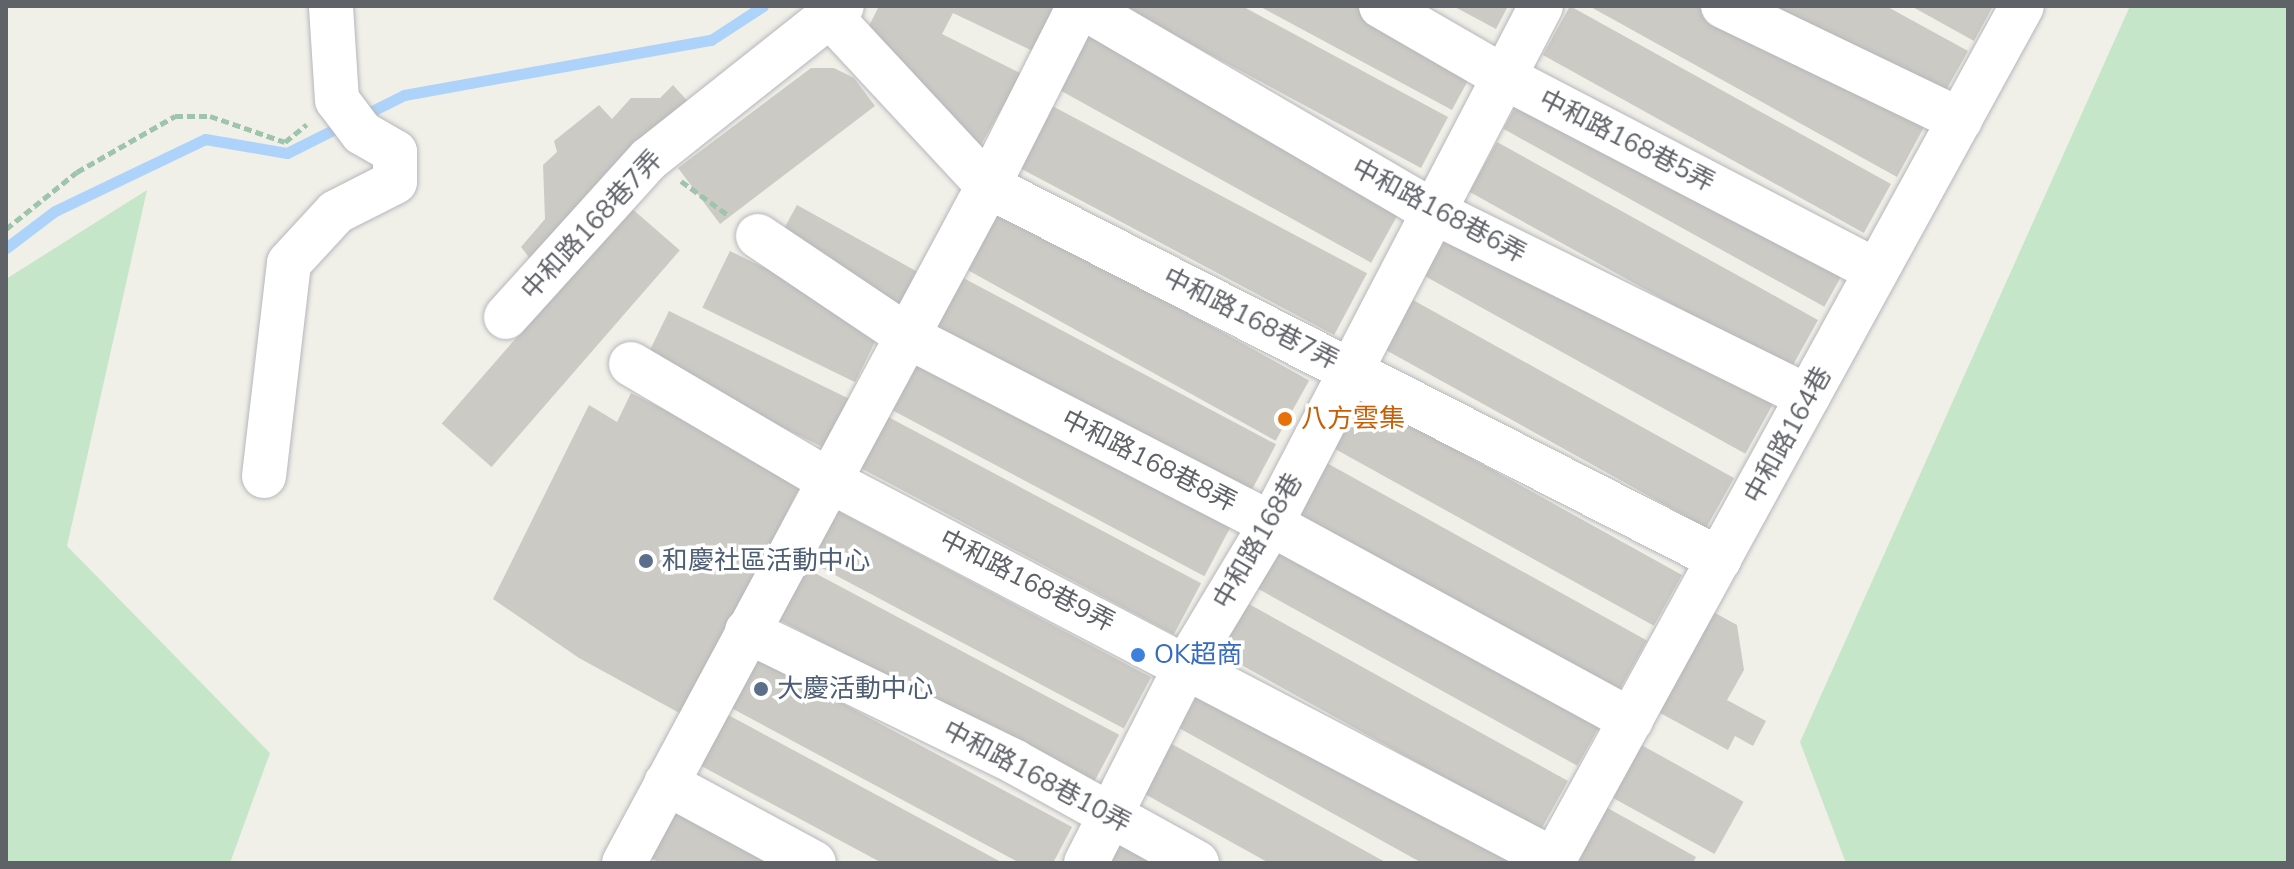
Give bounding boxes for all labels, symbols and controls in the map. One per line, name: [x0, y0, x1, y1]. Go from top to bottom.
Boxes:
street label: 中和路168巷5弄: [1534, 83, 1720, 199]
street label: 中和路168巷7弄: [515, 144, 669, 306]
street label: 中和路168巷6弄: [1347, 152, 1531, 270]
street label: 中和路168巷7弄: [1158, 261, 1344, 377]
street label: 中和路164巷: [1738, 361, 1838, 509]
street label: 中和路168巷8弄: [1056, 403, 1242, 519]
place label: 八方雲集: [1301, 403, 1405, 435]
marker: 八方雲集: [1276, 410, 1294, 428]
street label: 中和路168巷: [1207, 468, 1309, 614]
street label: 中和路168巷9弄: [934, 523, 1120, 639]
place label: 和慶社區活動中心: [662, 545, 870, 577]
marker: 和慶社區活動中心: [637, 552, 655, 570]
place label: OK超商: [1154, 639, 1242, 671]
marker: OK超商: [1129, 646, 1147, 664]
place label: 大慶活動中心: [777, 673, 933, 705]
marker: 大慶活動中心: [752, 680, 770, 698]
street label: 中和路168巷10弄: [938, 714, 1136, 840]

